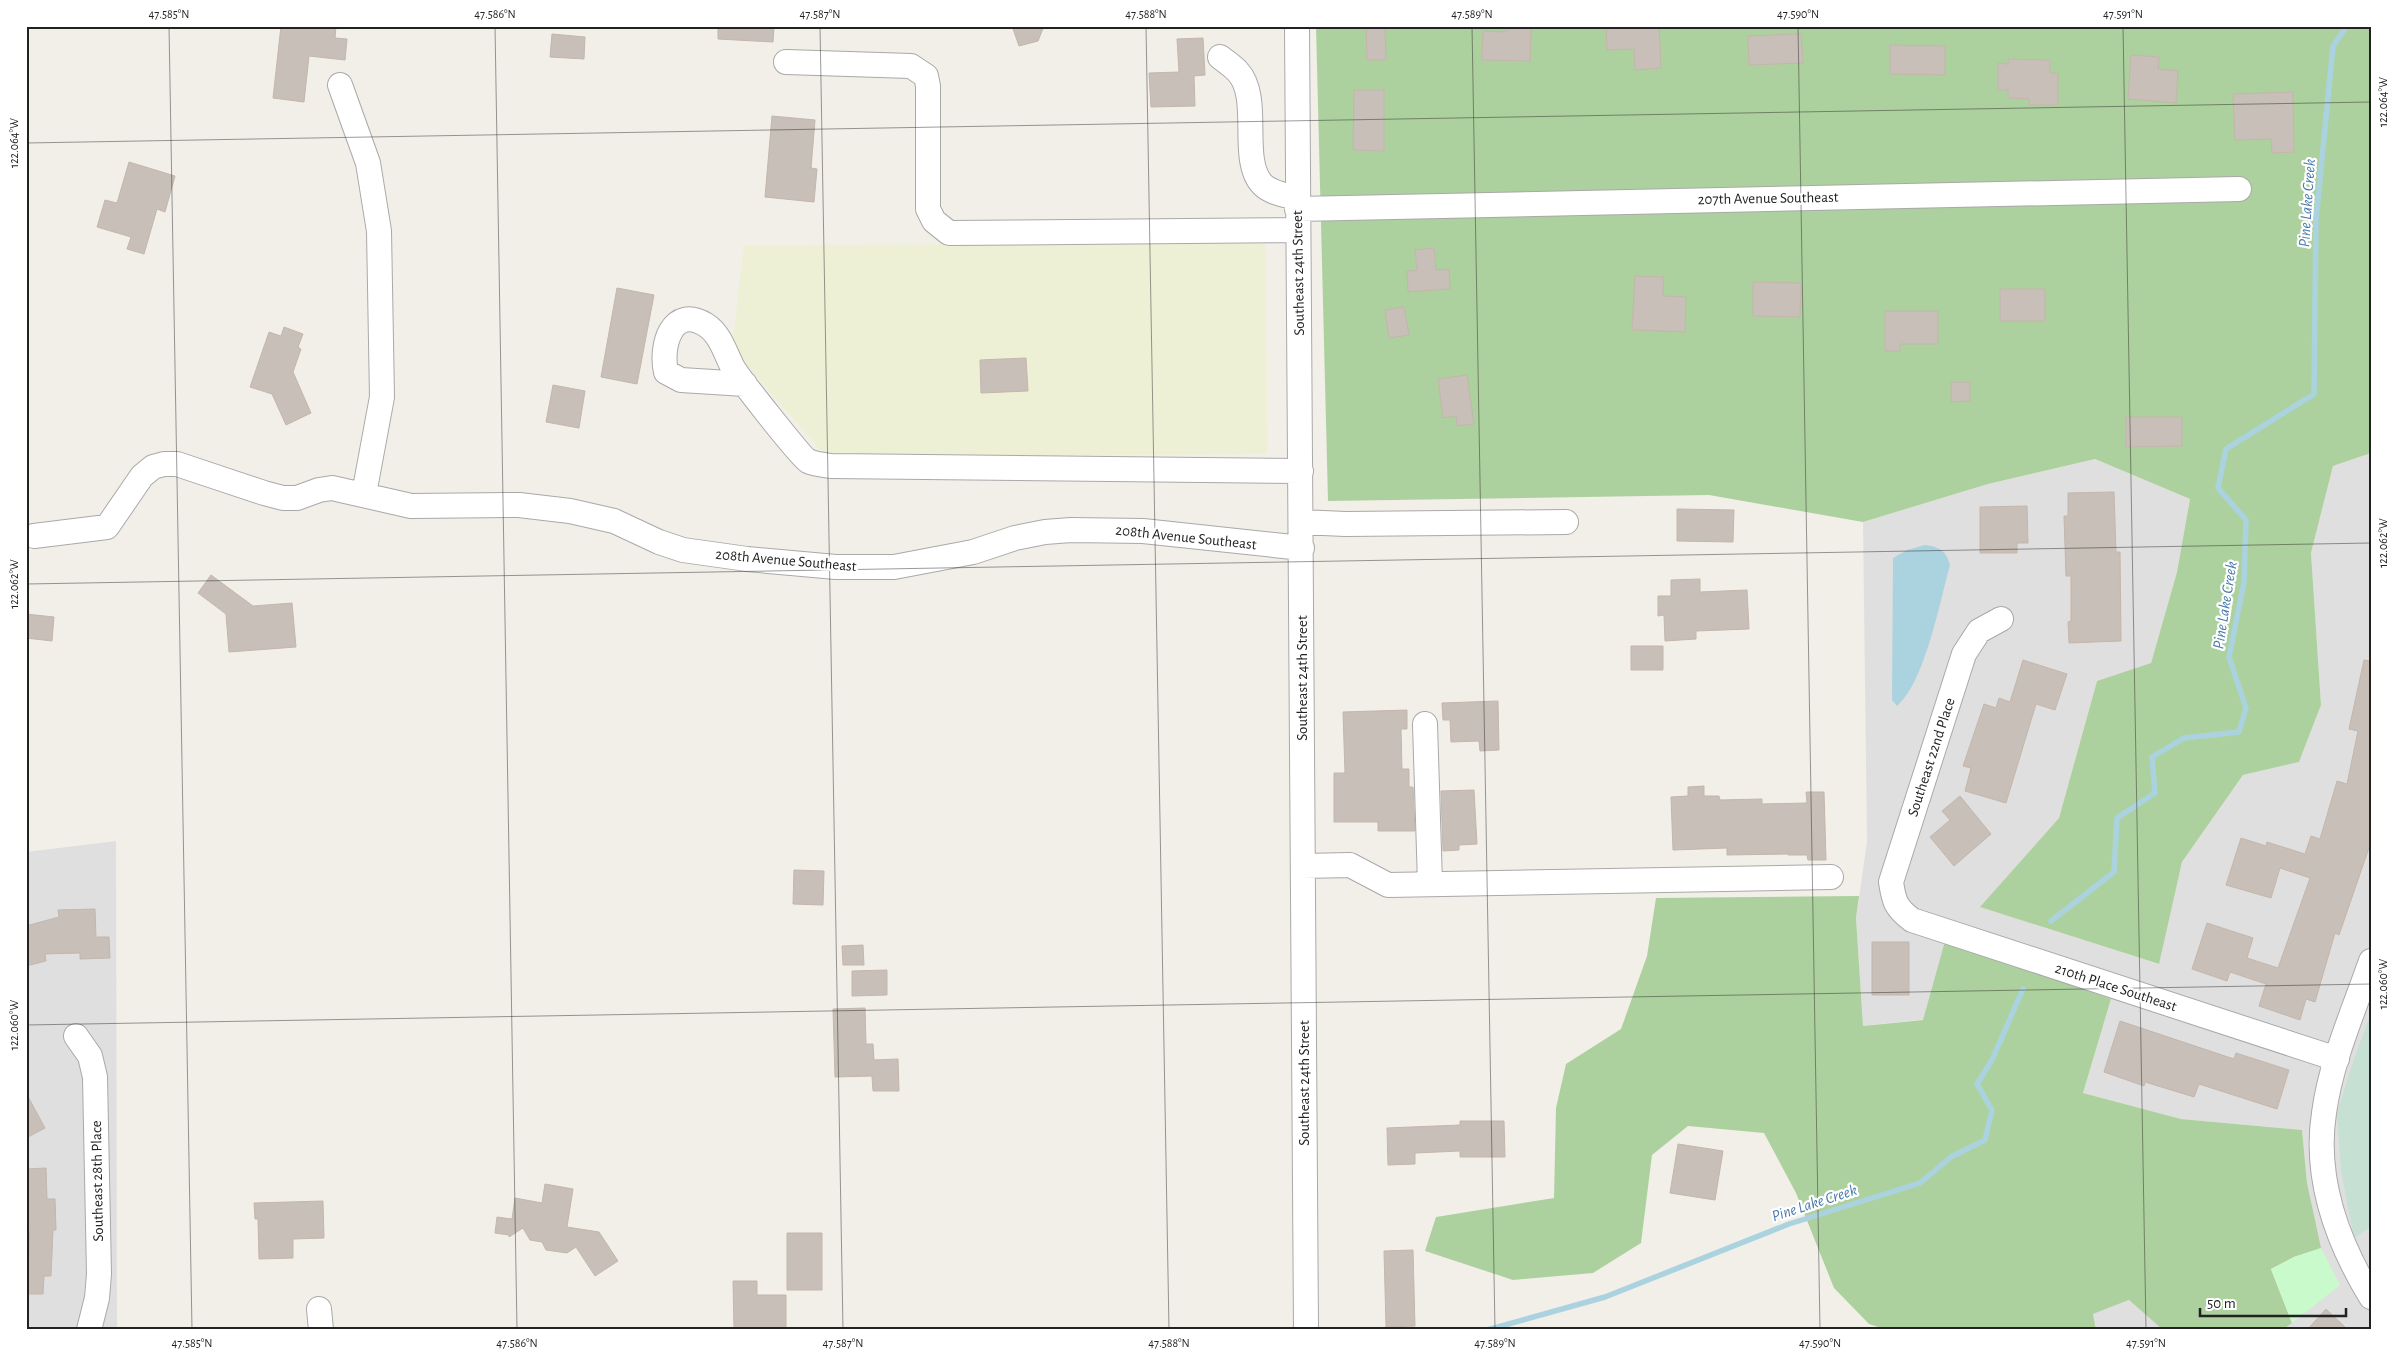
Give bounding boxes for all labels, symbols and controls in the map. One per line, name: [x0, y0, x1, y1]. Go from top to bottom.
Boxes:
text: 47.585°N: [149, 8, 189, 20]
text: 47.586°N: [474, 8, 516, 20]
text: 47.587°N: [800, 8, 840, 20]
text: 47.588°N: [1125, 8, 1167, 20]
text: 47.589°N: [1451, 8, 1493, 20]
text: 47.590°N: [1777, 8, 1819, 20]
text: 47.591°N: [2103, 8, 2143, 20]
text: 122.064°W: [2377, 77, 2389, 127]
text: 122.064°W: [8, 118, 20, 168]
water label: Pine Lake Creek: [2296, 158, 2318, 248]
street label: 207th Avenue Southeast: [1697, 190, 1839, 207]
street label: Southeast 24th Street: [1290, 210, 1307, 336]
text: 122.062°W: [2377, 518, 2389, 568]
street label: 208th Avenue Southeast: [1115, 523, 1257, 552]
street label: 208th Avenue Southeast: [715, 547, 857, 574]
text: 122.062°W: [8, 559, 20, 609]
water label: Pine Lake Creek: [2210, 560, 2240, 650]
street label: Southeast 24th Street: [1295, 615, 1310, 741]
street label: Southeast 22nd Place: [1905, 696, 1958, 818]
text: 122.060°W: [2377, 958, 2389, 1009]
street label: 210th Place Southeast: [2053, 961, 2179, 1014]
text: 122.060°W: [8, 999, 20, 1050]
street label: Southeast 24th Street: [1297, 1020, 1312, 1146]
street label: Southeast 28th Place: [89, 1120, 106, 1242]
water label: Pine Lake Creek: [1770, 1182, 1859, 1224]
scale bar: [2200, 1286, 2346, 1318]
text: 50 m: [2207, 1296, 2236, 1311]
text: 47.585°N: [172, 1337, 212, 1349]
text: 47.586°N: [496, 1337, 538, 1349]
text: 47.587°N: [823, 1337, 863, 1349]
text: 47.588°N: [1148, 1337, 1190, 1349]
text: 47.589°N: [1474, 1337, 1516, 1349]
text: 47.590°N: [1799, 1337, 1841, 1349]
text: 47.591°N: [2126, 1337, 2166, 1349]

